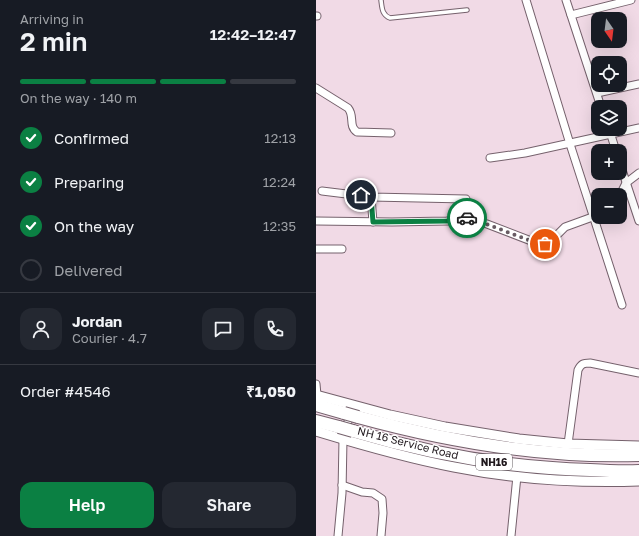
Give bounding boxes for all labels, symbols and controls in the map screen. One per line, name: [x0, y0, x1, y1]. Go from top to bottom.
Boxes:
text: Arriving in: [20, 11, 84, 27]
north arrow: [591, 12, 627, 48]
map controls: [591, 12, 627, 224]
text: 12:42–12:47: [210, 25, 296, 43]
text: 2 min: [20, 26, 88, 57]
button: locate: [591, 56, 627, 92]
text: On the way · 140 m: [20, 90, 137, 106]
button: layers: [591, 100, 627, 136]
icon: check: [20, 127, 42, 149]
text: Confirmed: [54, 129, 129, 147]
text: 12:13: [264, 130, 296, 146]
button: +: [591, 144, 627, 180]
icon: check: [20, 171, 42, 193]
text: Preparing: [54, 173, 124, 191]
text: 12:24: [263, 174, 296, 190]
pin: [344, 178, 378, 212]
icon: home: [350, 184, 372, 206]
button: −: [591, 188, 627, 224]
courier: [447, 198, 487, 238]
icon: car: [456, 207, 478, 229]
icon: check: [20, 215, 42, 237]
text: On the way: [54, 217, 134, 235]
text: 12:35: [263, 218, 296, 234]
pin: [528, 227, 562, 261]
icon: bag: [534, 233, 556, 255]
text: Delivered: [54, 261, 122, 279]
button: person: [20, 308, 62, 350]
button: chat: [202, 308, 244, 350]
button: phone: [254, 308, 296, 350]
text: Jordan: [72, 312, 122, 330]
text: Courier · 4.7: [72, 330, 147, 346]
text: Order #4546: [20, 382, 111, 400]
text: ₹1,050: [246, 382, 296, 400]
street label: NH 16 Service Road: [356, 424, 460, 461]
road number: NH16: [476, 454, 512, 470]
button: Help: [20, 482, 154, 528]
button: Share: [162, 482, 296, 528]

